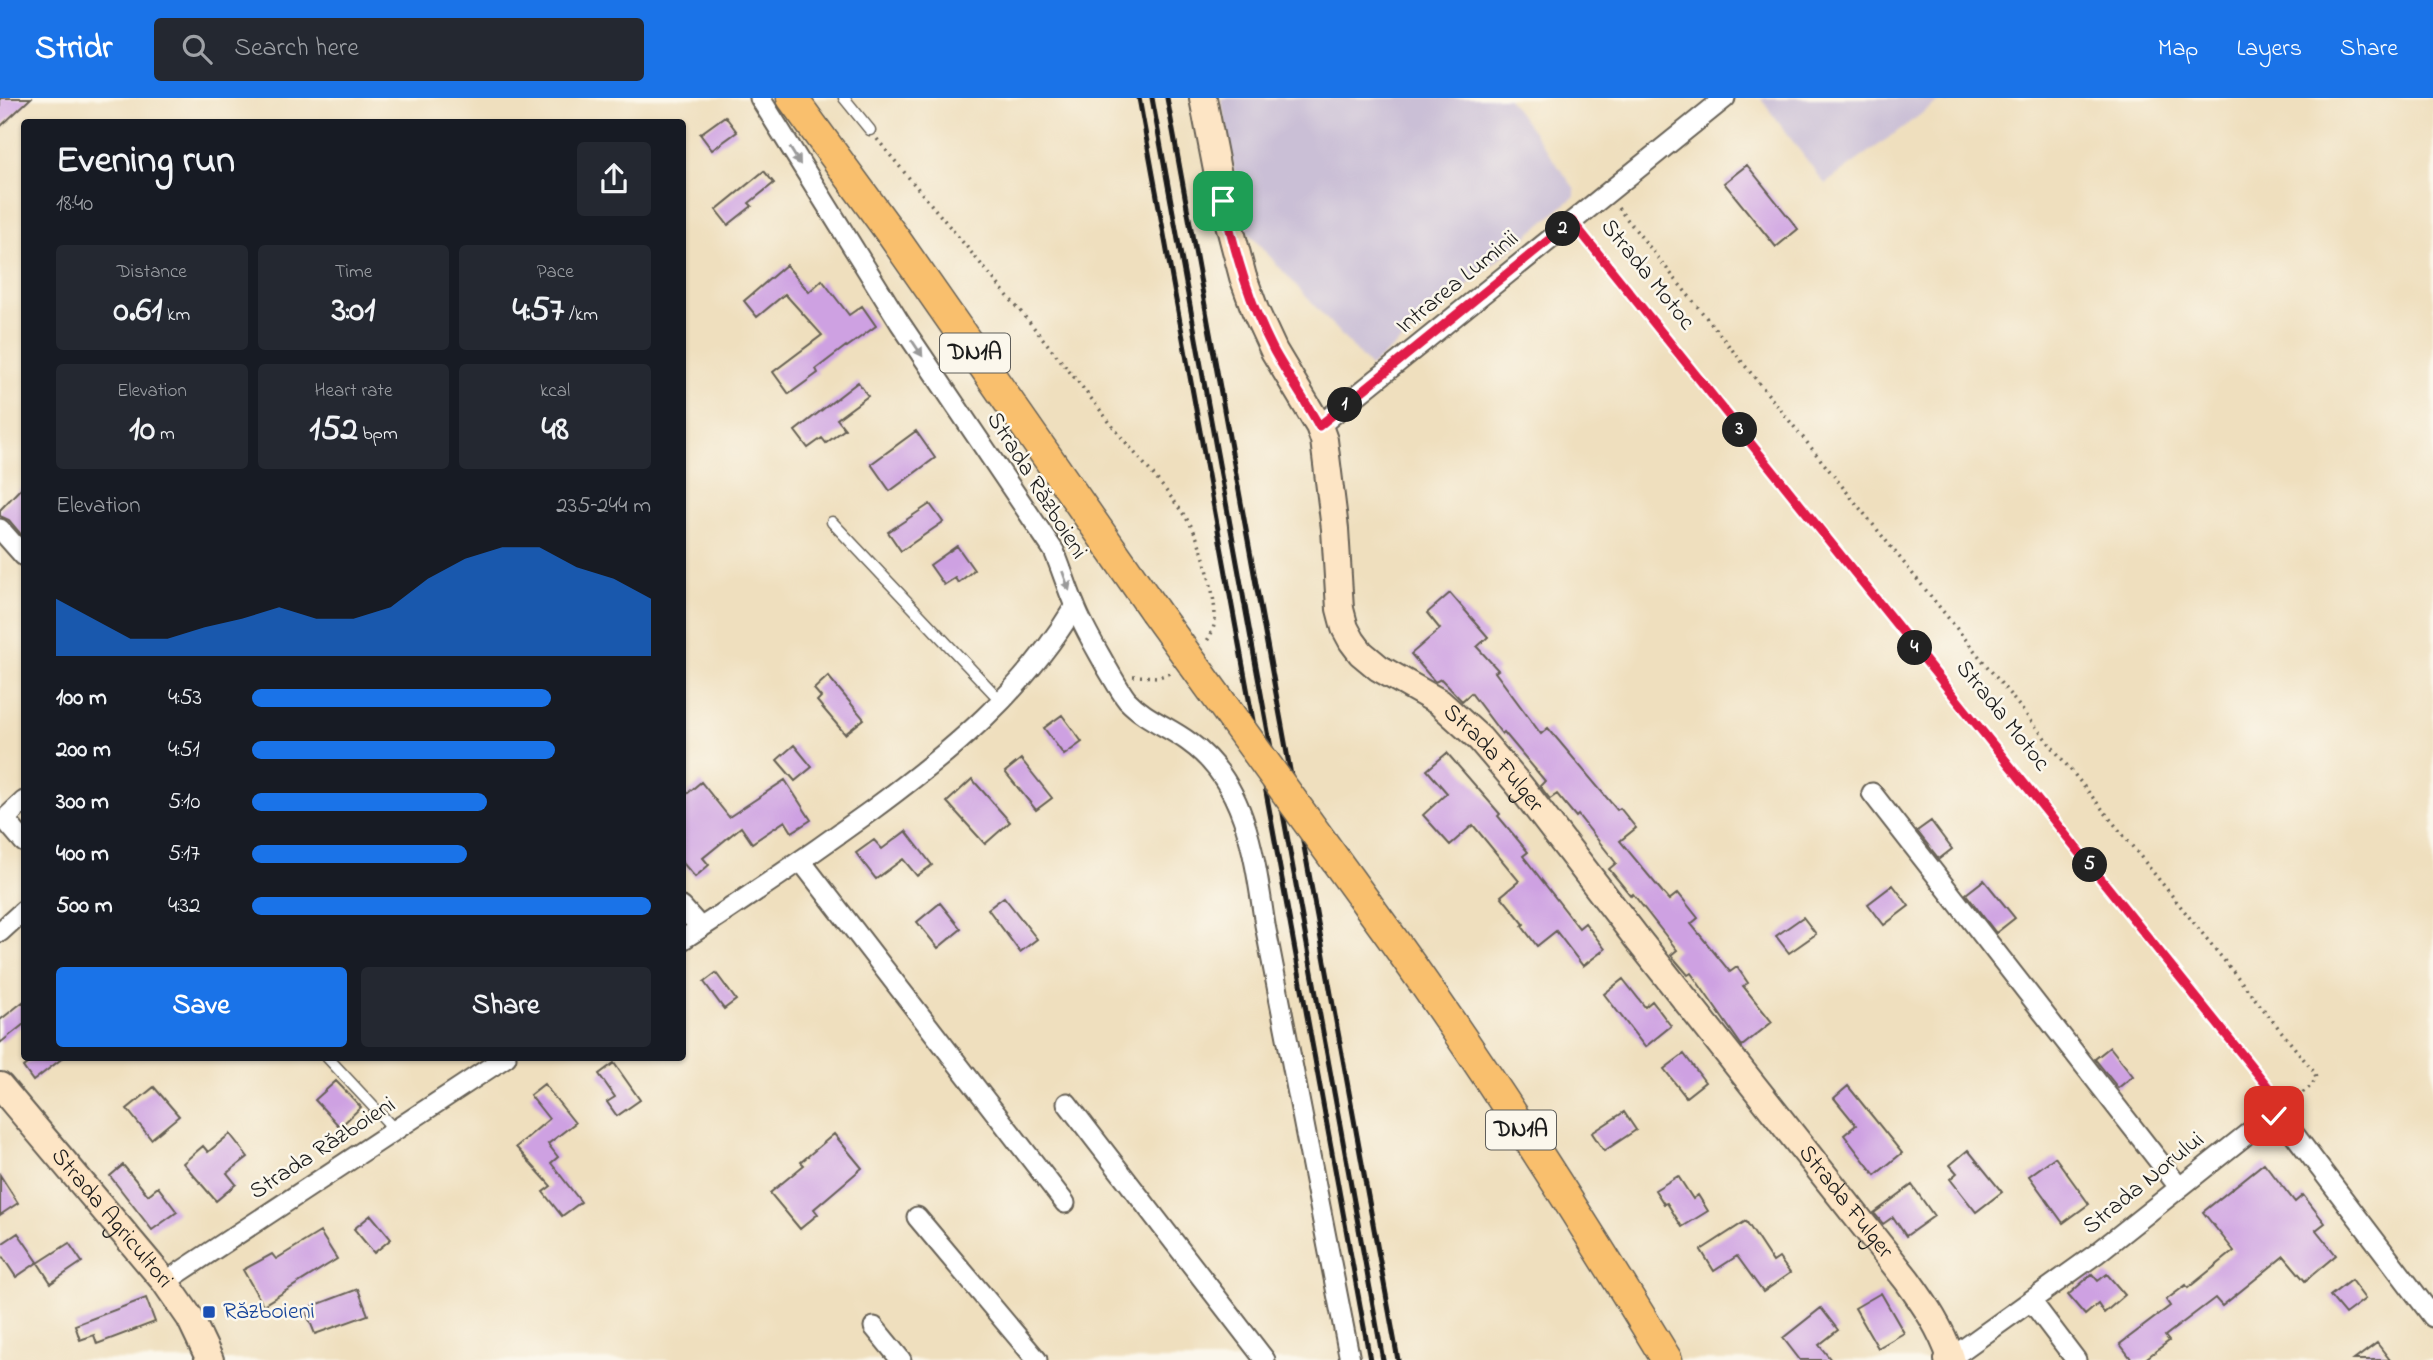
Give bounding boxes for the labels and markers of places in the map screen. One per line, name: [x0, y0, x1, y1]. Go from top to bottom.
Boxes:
pin: [1193, 171, 1253, 231]
pin: 2: [1546, 212, 1580, 246]
pin: 1: [1328, 388, 1362, 422]
pin: 3: [1722, 412, 1758, 448]
pin: 4: [1898, 630, 1932, 666]
pin: 5: [2072, 848, 2108, 882]
pin: [2244, 1086, 2304, 1146]
place label: Războieni: [223, 1295, 315, 1330]
marker: Războieni: [201, 1304, 217, 1320]

